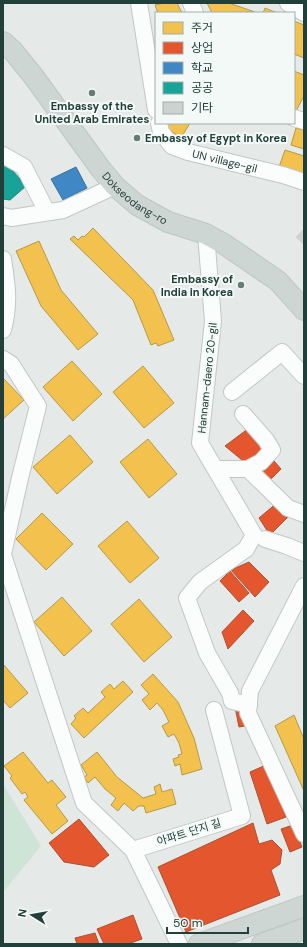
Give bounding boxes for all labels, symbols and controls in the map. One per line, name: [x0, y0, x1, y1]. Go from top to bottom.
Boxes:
legend: [155, 12, 295, 124]
text: 주거: [191, 20, 213, 36]
text: 상업: [191, 40, 213, 56]
text: 학교: [191, 60, 213, 76]
text: 공공: [191, 80, 213, 96]
marker: Embassy of the United Arab Emirates: [87, 88, 97, 98]
place label: Embassy of the United Arab Emirates: [35, 99, 149, 126]
text: 기타: [191, 100, 213, 116]
place label: Embassy of Egypt in Korea: [145, 131, 287, 145]
marker: Embassy of Egypt in Korea: [132, 133, 142, 143]
street label: UN village-gil: [191, 146, 259, 176]
street label: Dokseodang-ro: [99, 169, 170, 227]
place label: Embassy of India in Korea: [161, 272, 233, 299]
marker: Embassy of India in Korea: [236, 280, 246, 290]
street label: Hannam-daero 20-gil: [194, 322, 220, 434]
street label: 아파트 단지 길: [155, 816, 223, 848]
north arrow: [12, 895, 52, 935]
text: N: [15, 908, 30, 918]
scale bar: [167, 909, 248, 935]
text: 50 m: [173, 915, 202, 931]

